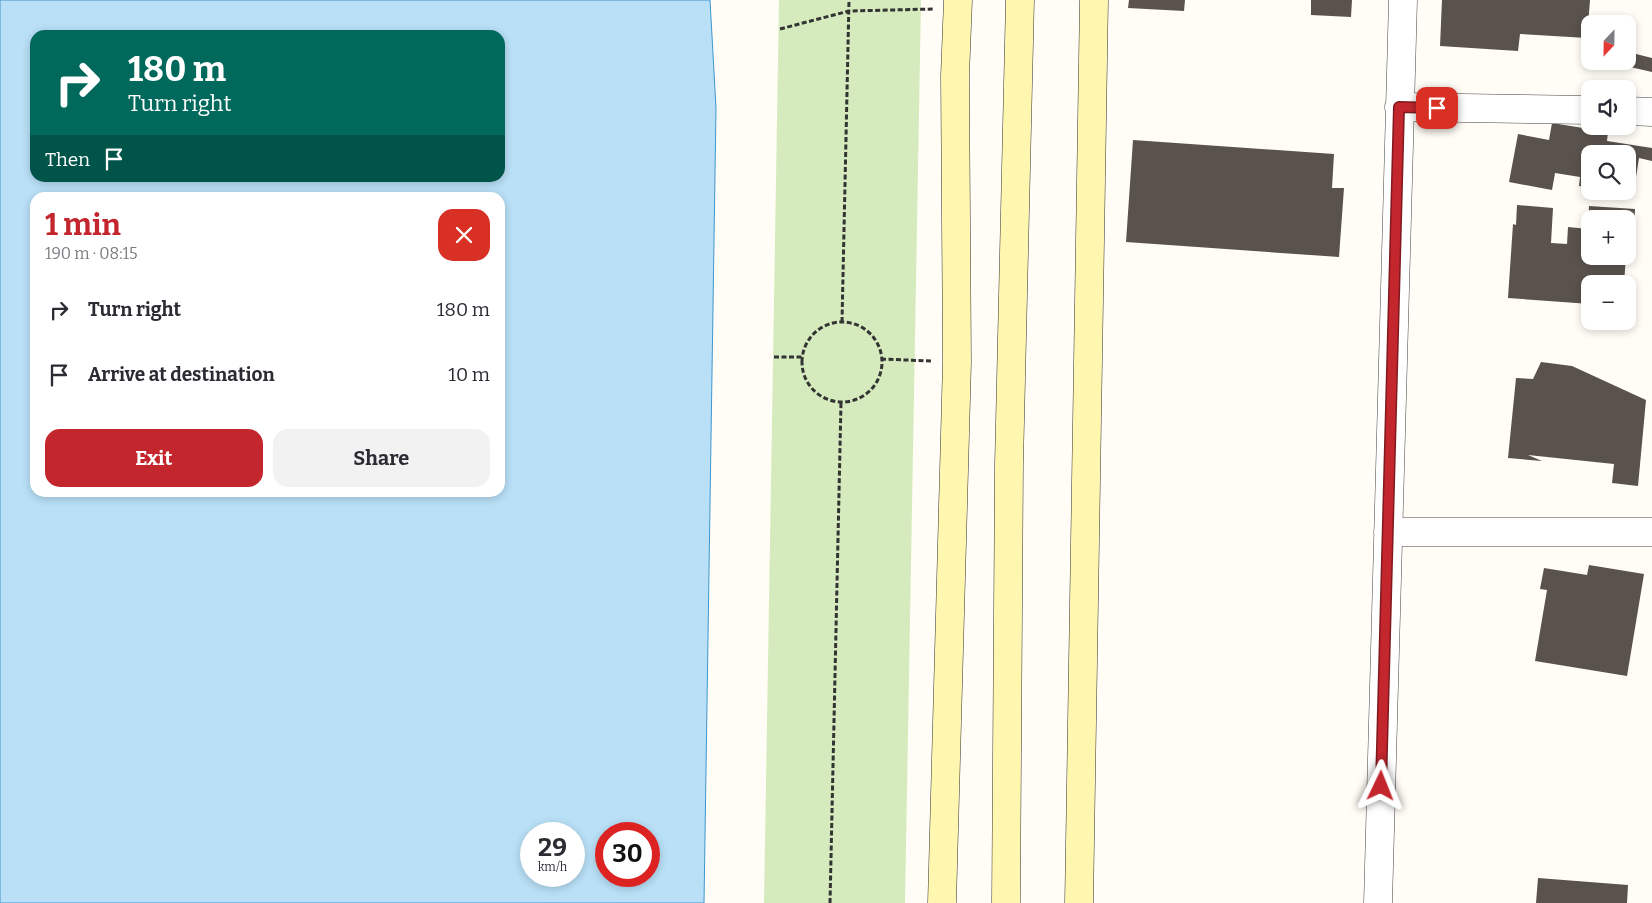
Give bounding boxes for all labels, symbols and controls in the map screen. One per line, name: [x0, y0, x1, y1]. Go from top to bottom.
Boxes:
north arrow: [1581, 15, 1636, 70]
map controls: [1581, 15, 1636, 330]
text: 180 m: [128, 48, 226, 90]
icon: right: [45, 50, 110, 115]
button: sound: [1581, 80, 1636, 135]
pin: [1416, 87, 1458, 129]
text: Turn right: [128, 90, 231, 117]
icon: arrive: [1423, 94, 1451, 122]
icon: arrive: [100, 145, 128, 173]
button: search: [1581, 145, 1636, 200]
text: Then: [45, 148, 90, 171]
text: 1 min: [45, 207, 121, 243]
button: close: [438, 209, 490, 261]
button: +: [1581, 210, 1636, 265]
text: 190 m · 08:15: [45, 244, 138, 263]
button: −: [1581, 275, 1636, 330]
icon: right: [45, 296, 73, 324]
text: Turn right: [88, 298, 181, 321]
text: 180 m: [437, 298, 490, 321]
icon: arrive: [45, 361, 73, 389]
text: Arrive at destination: [88, 363, 275, 386]
text: 10 m: [448, 363, 490, 386]
button: Exit: [45, 429, 263, 487]
button: Share: [273, 429, 490, 487]
position arrow: [1354, 759, 1406, 811]
speed limit sign: 30: [595, 822, 660, 887]
text: 29: [538, 833, 567, 863]
text: km/h: [538, 860, 567, 874]

